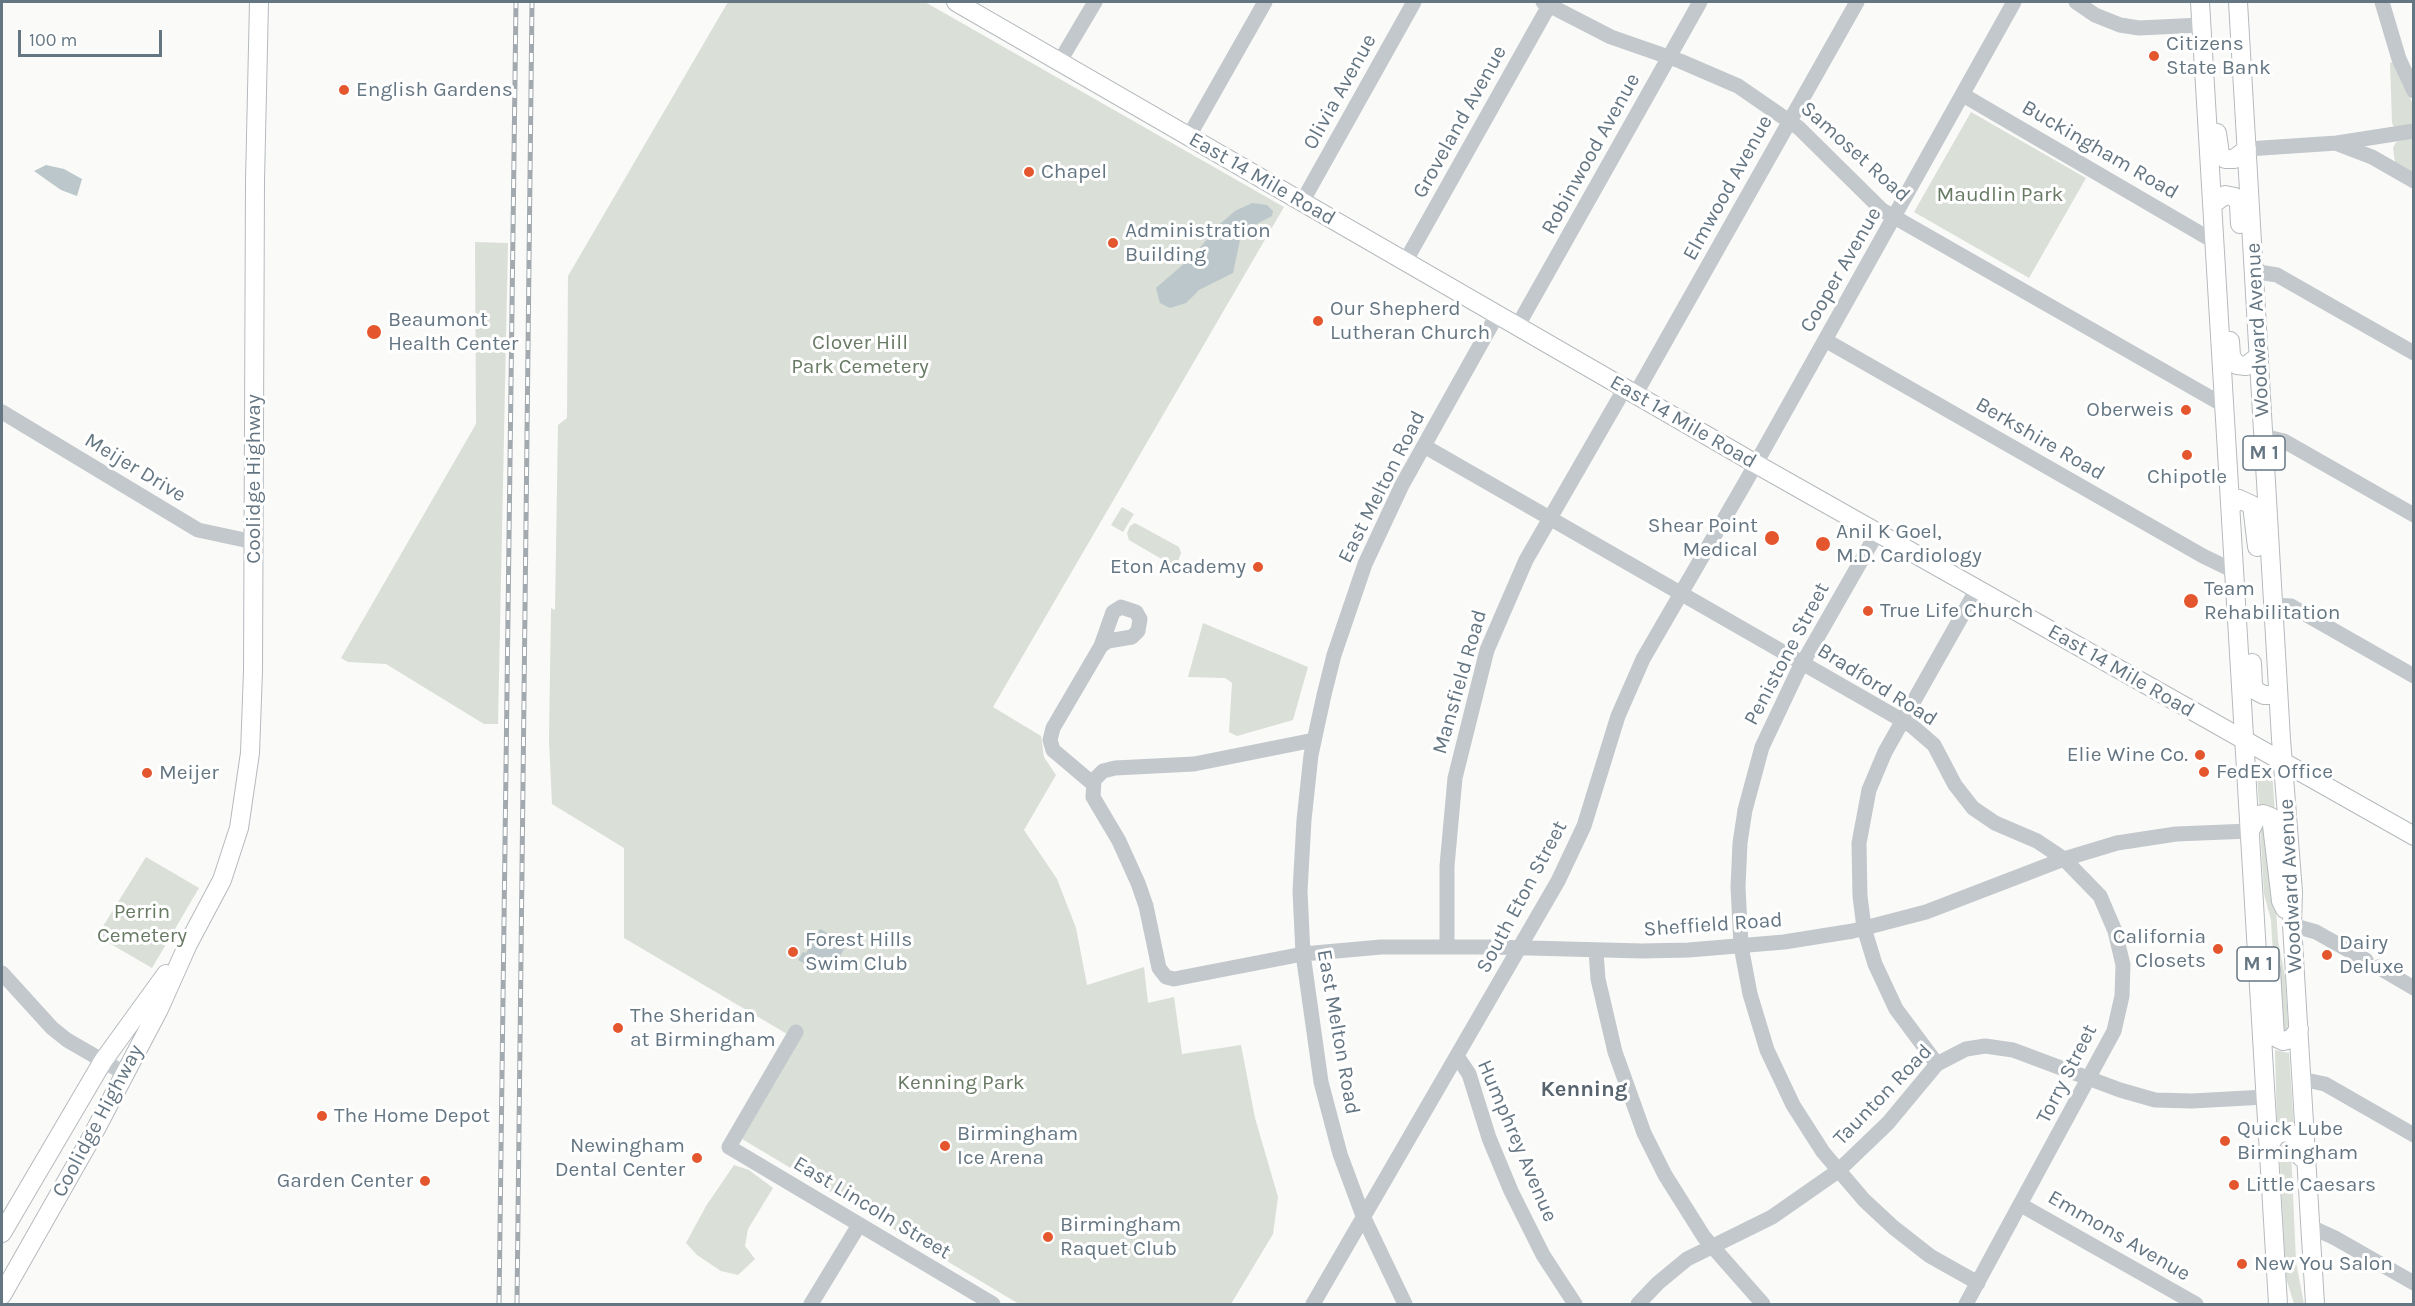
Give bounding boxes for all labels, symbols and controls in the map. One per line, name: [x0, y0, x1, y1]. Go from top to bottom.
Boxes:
scale bar: [21, 18, 165, 56]
text: 100 m: [29, 29, 77, 51]
street label: Olivia Avenue: [1298, 30, 1382, 154]
place label: Citizens State Bank: [2166, 31, 2271, 81]
street label: Groveland Avenue: [1408, 41, 1512, 203]
marker: Citizens State Bank: [2147, 49, 2161, 63]
street label: Robinwood Avenue: [1536, 69, 1646, 239]
place label: English Gardens: [356, 77, 513, 103]
marker: English Gardens: [337, 83, 351, 97]
street label: Buckingham Road: [2017, 95, 2183, 205]
street label: Samoset Road: [1795, 96, 1915, 208]
street label: Elmwood Avenue: [1678, 111, 1778, 265]
street label: East 14 Mile Road: [1184, 127, 1340, 231]
place label: Chapel: [1041, 159, 1107, 185]
marker: Chapel: [1022, 165, 1036, 179]
park label: Maudlin Park: [1937, 182, 2063, 208]
street label: Cooper Avenue: [1795, 203, 1887, 337]
place label: Administration Building: [1125, 218, 1271, 268]
marker: Administration Building: [1106, 236, 1120, 250]
street label: Woodward Avenue: [2241, 242, 2275, 418]
place label: Our Shepherd Lutheran Church: [1330, 296, 1490, 346]
place label: Beaumont Health Center: [388, 307, 518, 357]
marker: Our Shepherd Lutheran Church: [1311, 314, 1325, 328]
marker: Beaumont Health Center: [365, 323, 383, 341]
park label: Clover Hill Park Cemetery: [791, 330, 929, 380]
street label: East 14 Mile Road: [1605, 370, 1761, 474]
street label: Berkshire Road: [1971, 392, 2109, 486]
street label: Coolidge Highway: [241, 394, 267, 564]
place label: Oberweis: [2086, 397, 2174, 423]
marker: Oberweis: [2179, 403, 2193, 417]
street label: East Melton Road: [1333, 407, 1431, 567]
street label: Meijer Drive: [80, 428, 190, 508]
road number: M 1: [2243, 436, 2285, 470]
marker: Chipotle: [2180, 448, 2194, 462]
place label: Chipotle: [2147, 464, 2227, 490]
place label: Shear Point Medical: [1648, 513, 1758, 563]
place label: Anil K Goel, M.D. Cardiology: [1836, 519, 1982, 569]
marker: Shear Point Medical: [1763, 529, 1781, 547]
marker: Anil K Goel, M.D. Cardiology: [1814, 535, 1832, 553]
place label: Eton Academy: [1110, 554, 1246, 580]
marker: Eton Academy: [1251, 560, 1265, 574]
place label: Team Rehabilitation: [2204, 576, 2340, 626]
street label: Penistone Street: [1739, 578, 1835, 730]
marker: Team Rehabilitation: [2182, 592, 2200, 610]
place label: True Life Church: [1880, 598, 2033, 624]
marker: True Life Church: [1861, 604, 1875, 618]
street label: Mansfield Road: [1427, 607, 1493, 757]
street label: East 14 Mile Road: [2043, 619, 2199, 723]
street label: Bradford Road: [1812, 638, 1942, 732]
place label: Elie Wine Co.: [2067, 742, 2188, 768]
marker: Elie Wine Co.: [2193, 748, 2207, 762]
place label: FedEx Office: [2216, 759, 2333, 785]
place label: Meijer: [159, 760, 219, 786]
marker: FedEx Office: [2197, 765, 2211, 779]
marker: Meijer: [140, 766, 154, 780]
street label: Woodward Avenue: [2274, 798, 2308, 974]
street label: South Eton Street: [1471, 817, 1573, 977]
park label: Perrin Cemetery: [97, 899, 187, 949]
street label: Sheffield Road: [1643, 908, 1783, 942]
place label: California Closets: [2113, 924, 2206, 974]
place label: Forest Hills Swim Club: [805, 927, 912, 977]
place label: Dairy Deluxe: [2339, 930, 2404, 980]
marker: California Closets: [2211, 942, 2225, 956]
marker: Forest Hills Swim Club: [786, 945, 800, 959]
road number: M 1: [2237, 947, 2279, 981]
street label: East Melton Road: [1311, 948, 1365, 1116]
marker: Dairy Deluxe: [2320, 948, 2334, 962]
place label: The Sheridan at Birmingham: [630, 1003, 776, 1053]
street label: Torry Street: [2031, 1020, 2103, 1128]
marker: The Sheridan at Birmingham: [611, 1021, 625, 1035]
street label: Taunton Road: [1828, 1039, 1938, 1151]
street label: Coolidge Highway: [47, 1040, 149, 1202]
street label: Humphrey Avenue: [1471, 1056, 1563, 1226]
park label: Kenning Park: [897, 1070, 1025, 1096]
district label: Kenning: [1540, 1077, 1628, 1103]
place label: The Home Depot: [334, 1103, 490, 1129]
marker: The Home Depot: [315, 1109, 329, 1123]
place label: Quick Lube Birmingham: [2237, 1116, 2358, 1166]
place label: Birmingham Ice Arena: [957, 1121, 1078, 1171]
place label: Newingham Dental Center: [555, 1133, 685, 1183]
marker: Quick Lube Birmingham: [2218, 1134, 2232, 1148]
marker: Birmingham Ice Arena: [938, 1139, 952, 1153]
marker: Newingham Dental Center: [690, 1151, 704, 1165]
street label: East Lincoln Street: [789, 1151, 955, 1265]
place label: Garden Center: [277, 1168, 413, 1194]
place label: Little Caesars: [2246, 1172, 2376, 1198]
marker: Garden Center: [418, 1174, 432, 1188]
marker: Little Caesars: [2227, 1178, 2241, 1192]
street label: Emmons Avenue: [2043, 1185, 2195, 1287]
place label: Birmingham Raquet Club: [1060, 1212, 1181, 1262]
marker: Birmingham Raquet Club: [1041, 1230, 1055, 1244]
place label: New You Salon: [2254, 1251, 2393, 1277]
marker: New You Salon: [2235, 1257, 2249, 1271]

